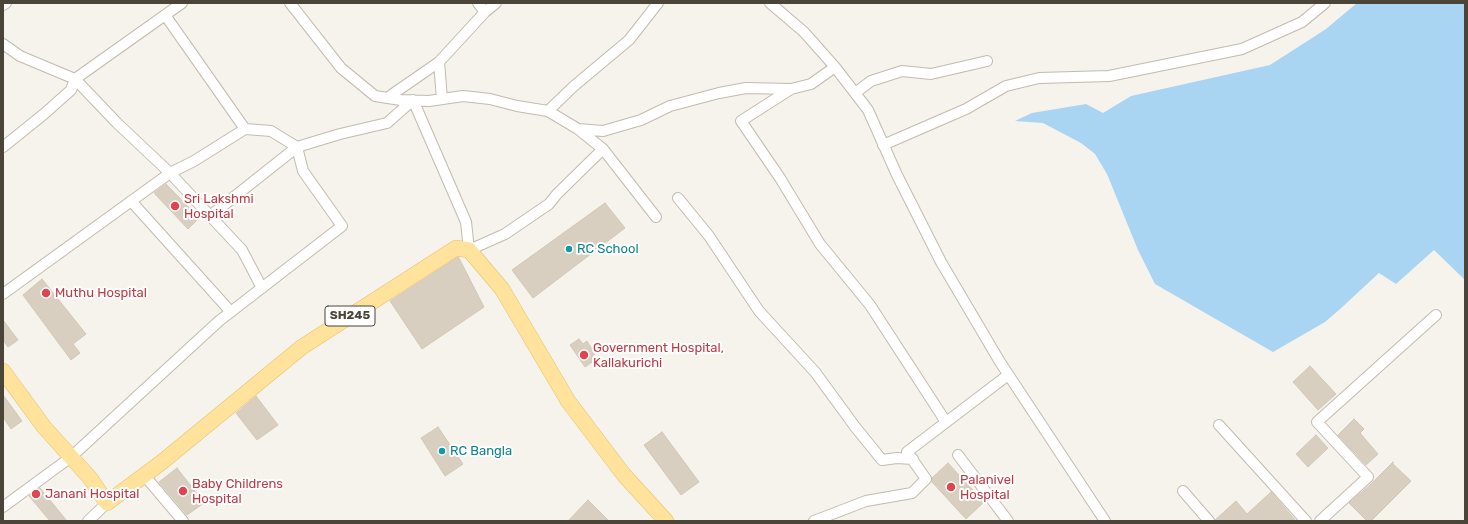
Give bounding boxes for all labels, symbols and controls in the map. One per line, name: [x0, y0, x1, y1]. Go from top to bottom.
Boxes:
place label: Sri Lakshmi Hospital: [184, 191, 254, 222]
marker: Sri Lakshmi Hospital: [169, 200, 181, 212]
place label: RC School: [577, 241, 639, 257]
marker: RC School: [564, 244, 574, 254]
place label: Muthu Hospital: [55, 285, 147, 301]
marker: Muthu Hospital: [40, 287, 52, 299]
road number: SH245: [325, 306, 375, 326]
place label: Government Hospital, Kallakurichi: [593, 340, 724, 371]
marker: Government Hospital, Kallakurichi: [578, 349, 590, 361]
place label: RC Bangla: [450, 443, 512, 459]
marker: RC Bangla: [437, 446, 447, 456]
place label: Palanivel Hospital: [960, 472, 1014, 503]
place label: Baby Childrens Hospital: [192, 476, 283, 507]
marker: Palanivel Hospital: [945, 481, 957, 493]
marker: Baby Childrens Hospital: [177, 485, 189, 497]
place label: Janani Hospital: [45, 486, 139, 502]
marker: Janani Hospital: [30, 488, 42, 500]

